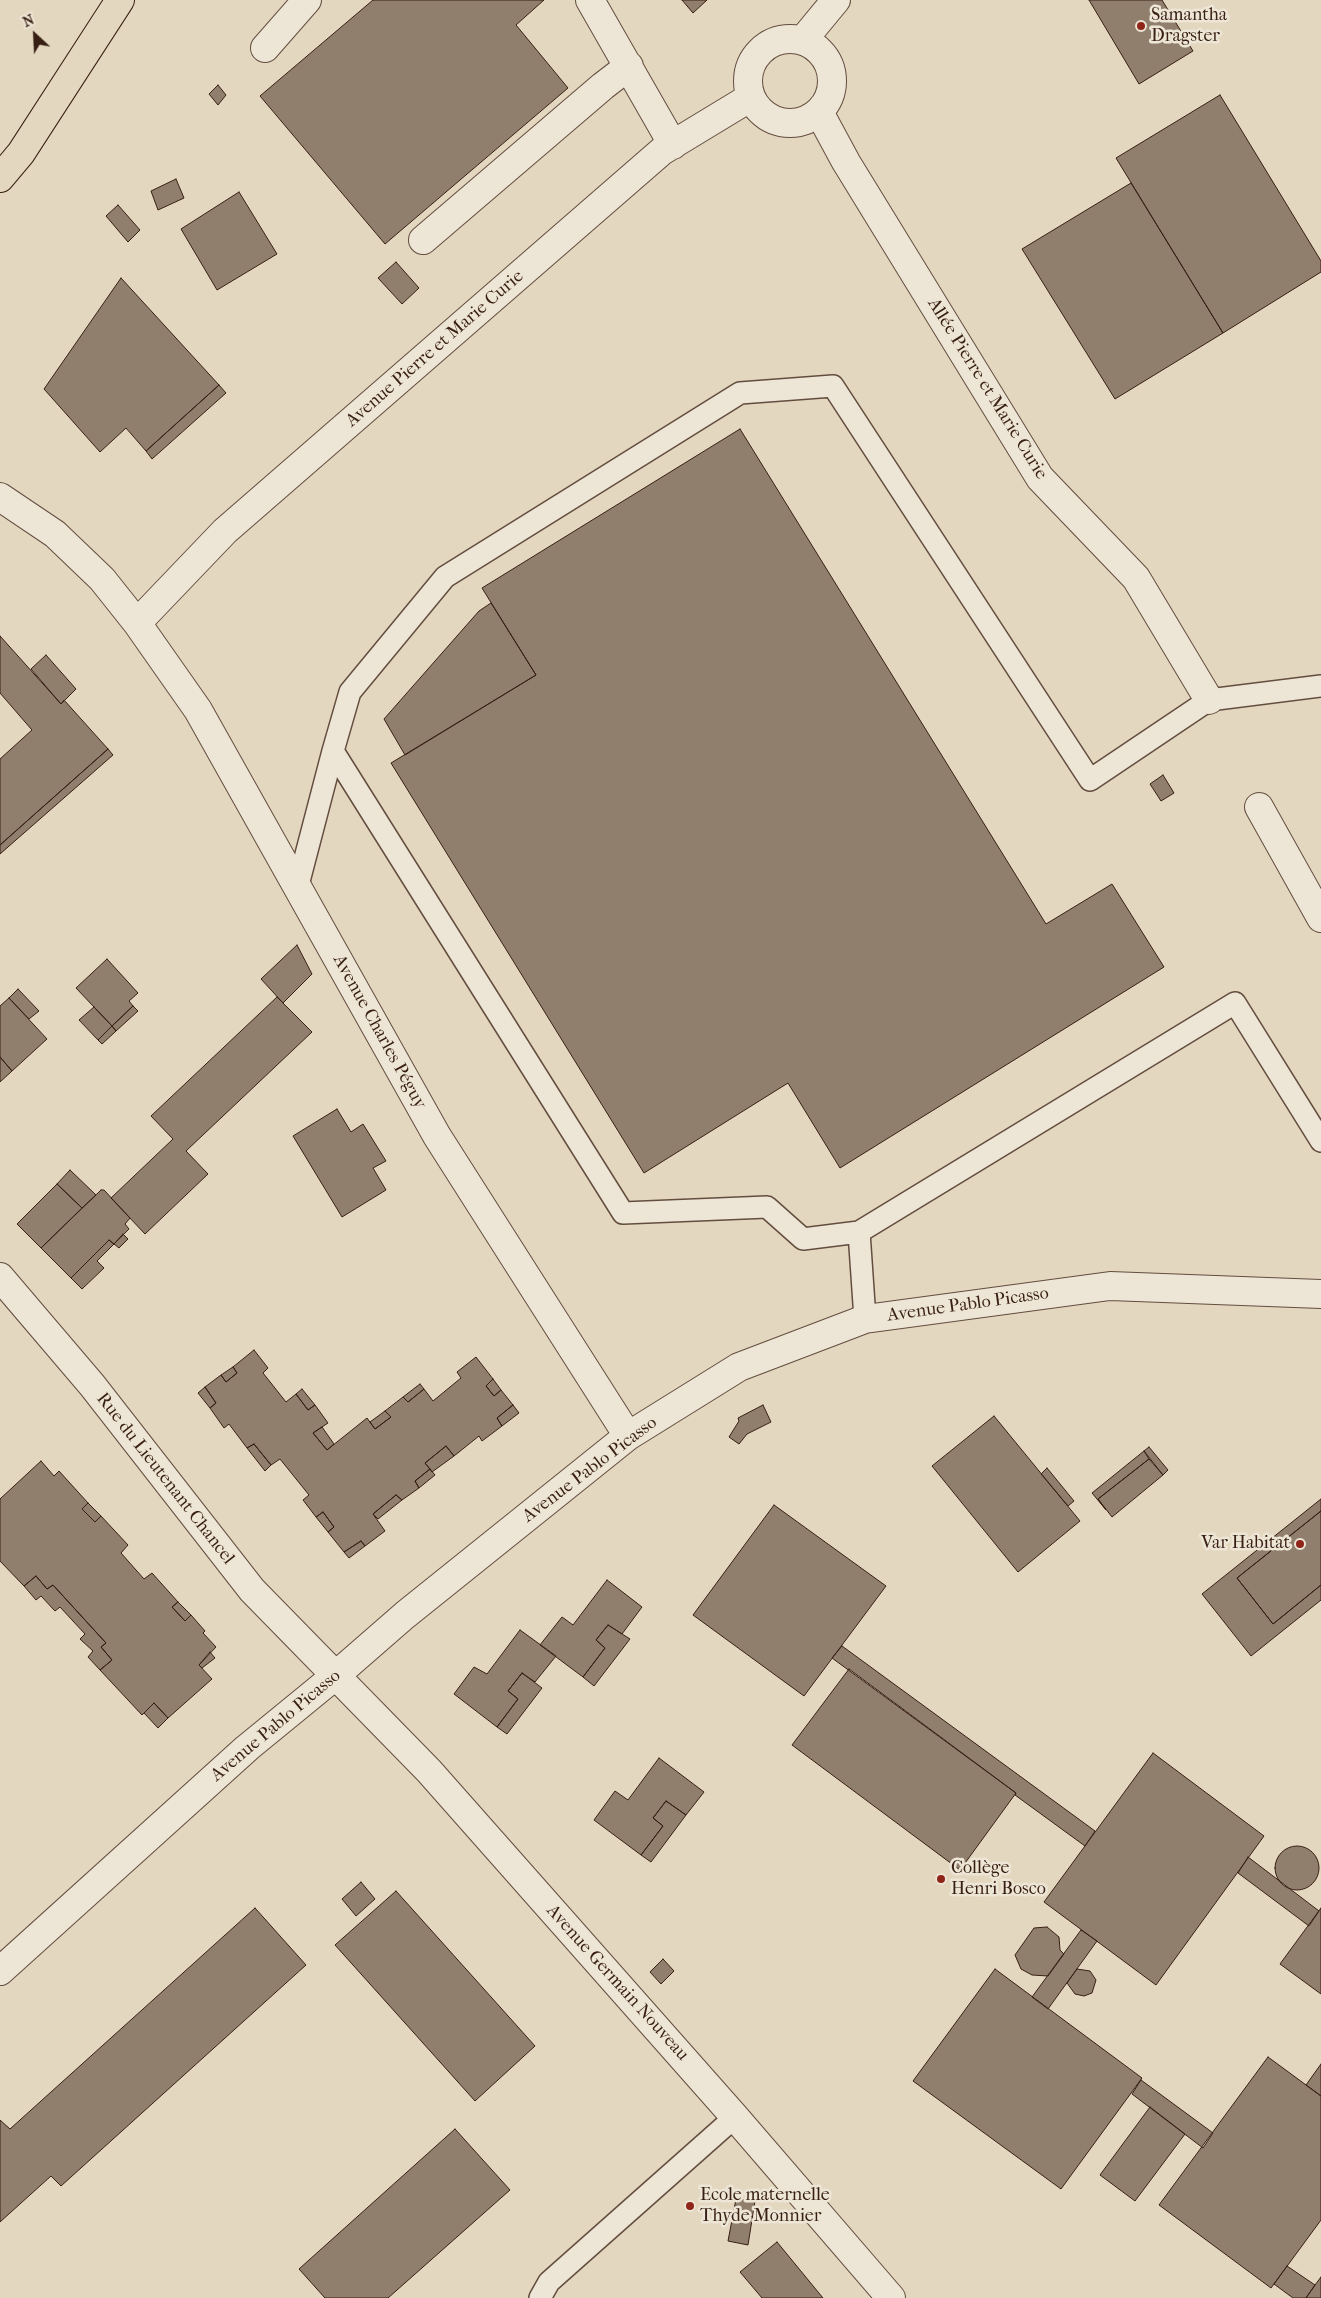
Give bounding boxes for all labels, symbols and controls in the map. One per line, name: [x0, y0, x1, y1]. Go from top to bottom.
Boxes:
place label: Samantha Dragster: [1151, 5, 1227, 48]
north arrow: [10, 10, 60, 60]
text: N: [20, 11, 37, 31]
marker: Samantha Dragster: [1135, 20, 1147, 32]
street label: Avenue Pierre et Marie Curie: [342, 266, 528, 432]
street label: Allée Pierre et Marie Curie: [922, 294, 1052, 484]
street label: Avenue Charles Péguy: [328, 951, 430, 1113]
street label: Avenue Pablo Picasso: [886, 1283, 1050, 1327]
street label: Rue du Lieutenant Chancel: [91, 1389, 239, 1569]
street label: Avenue Pablo Picasso: [518, 1412, 662, 1528]
place label: Var Habitat: [1201, 1533, 1290, 1555]
marker: Var Habitat: [1294, 1538, 1306, 1550]
street label: Avenue Pablo Picasso: [207, 1665, 345, 1787]
place label: Collège Henri Bosco: [951, 1858, 1046, 1900]
marker: Collège Henri Bosco: [935, 1873, 947, 1885]
street label: Avenue Germain Nouveau: [541, 1901, 693, 2065]
place label: Ecole maternelle Thyde Monnier: [700, 2185, 830, 2228]
marker: Ecole maternelle Thyde Monnier: [684, 2200, 696, 2212]

